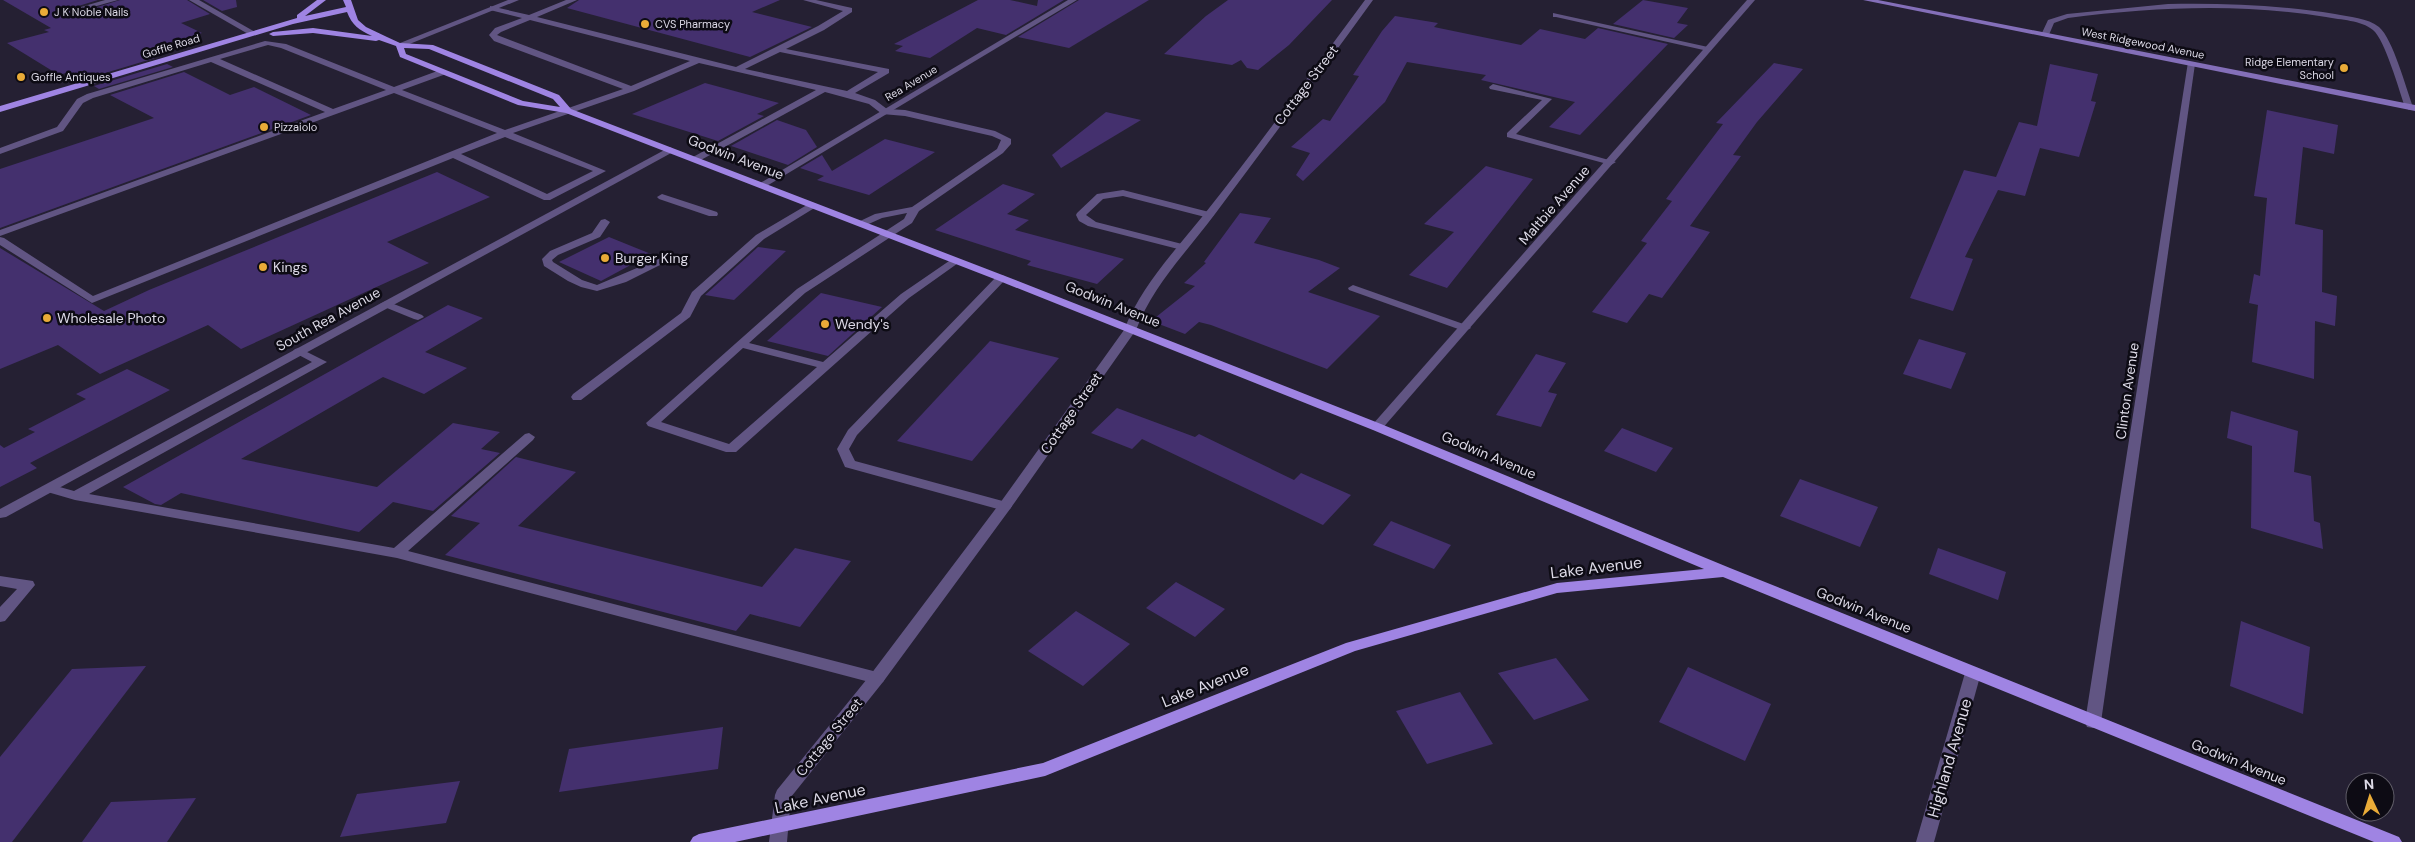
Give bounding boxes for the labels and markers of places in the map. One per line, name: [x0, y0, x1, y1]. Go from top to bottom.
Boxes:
place label: J K Noble Nails: [54, 5, 129, 19]
marker: J K Noble Nails: [38, 6, 50, 18]
place label: CVS Pharmacy: [655, 17, 730, 31]
marker: CVS Pharmacy: [639, 18, 651, 30]
place label: Ridge Elementary School: [2245, 55, 2334, 82]
marker: Ridge Elementary School: [2338, 62, 2350, 74]
place label: Goffle Antiques: [31, 70, 111, 84]
marker: Goffle Antiques: [15, 71, 27, 83]
place label: Pizzaiolo: [274, 120, 317, 134]
marker: Pizzaiolo: [258, 121, 270, 133]
place label: Burger King: [615, 249, 688, 267]
marker: Burger King: [599, 252, 611, 264]
place label: Kings: [273, 258, 307, 276]
marker: Kings: [257, 261, 269, 273]
place label: Wholesale Photo: [57, 309, 165, 327]
marker: Wholesale Photo: [41, 312, 53, 324]
place label: Wendy's: [835, 315, 890, 333]
marker: Wendy's: [819, 318, 831, 330]

